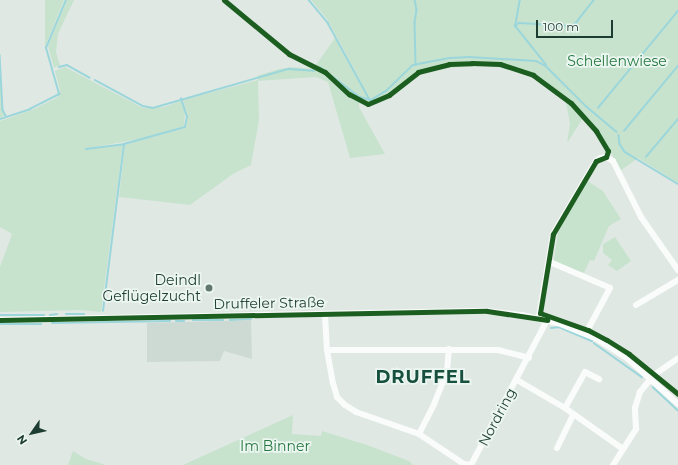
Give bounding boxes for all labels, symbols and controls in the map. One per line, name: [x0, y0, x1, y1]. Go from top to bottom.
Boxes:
scale bar: [538, 12, 615, 38]
text: 100 m: [543, 19, 579, 34]
park label: Schellenwiese: [567, 53, 667, 69]
place label: Deindl Geflügelzucht: [102, 272, 201, 304]
marker: Deindl Geflügelzucht: [204, 283, 214, 293]
street label: Druffeler Straße: [213, 294, 325, 312]
district label: DRUFFEL: [375, 366, 471, 388]
street label: Nordring: [475, 385, 519, 449]
north arrow: [12, 413, 52, 453]
text: N: [14, 432, 30, 447]
park label: Im Binner: [240, 438, 310, 454]

